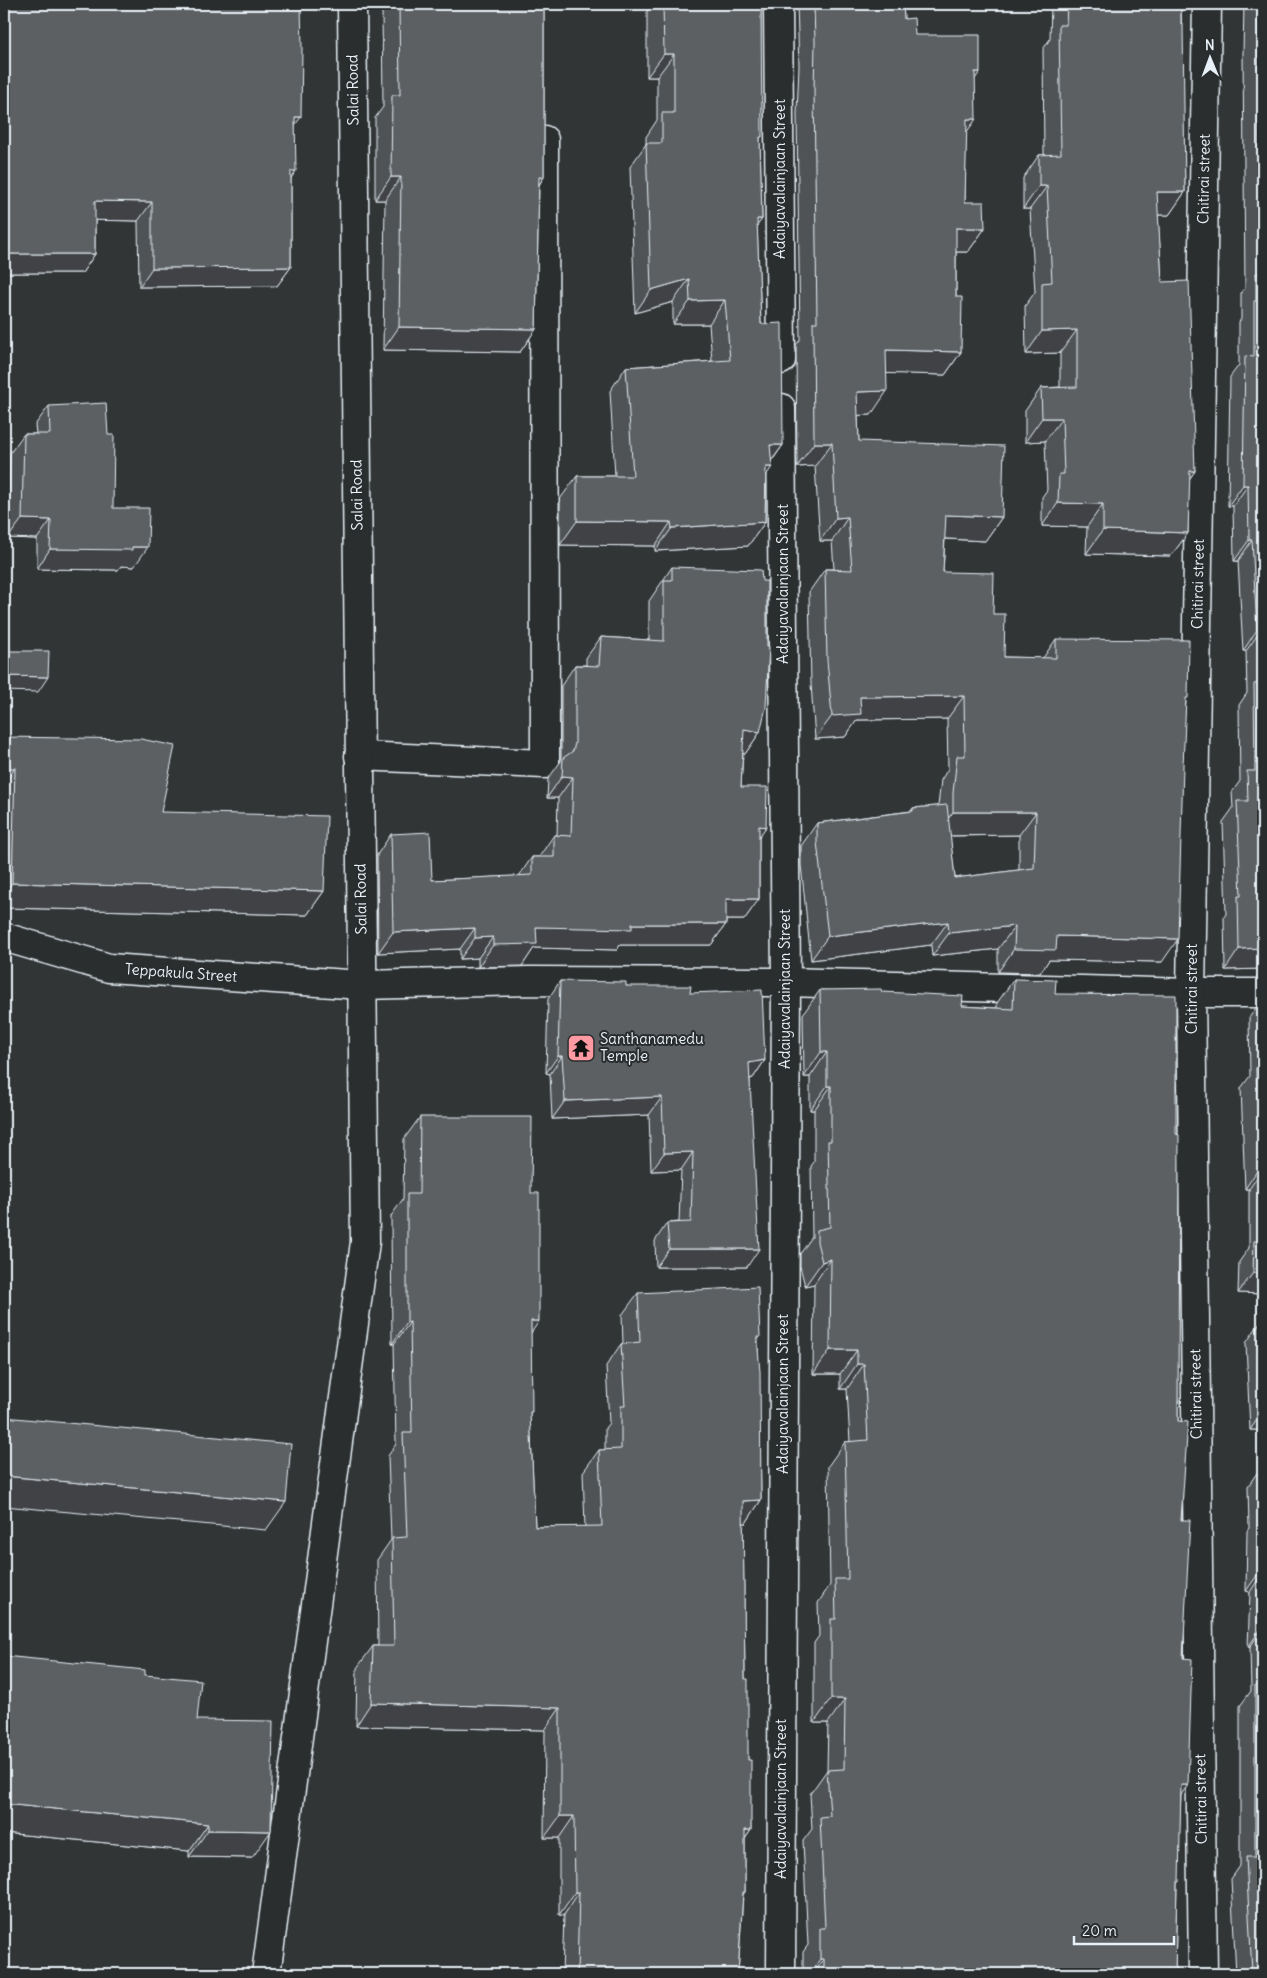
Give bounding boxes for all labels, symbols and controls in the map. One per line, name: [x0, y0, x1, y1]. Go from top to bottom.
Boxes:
north arrow: [1184, 32, 1234, 82]
text: N: [1205, 36, 1215, 54]
street label: Salai Road: [342, 54, 363, 126]
street label: Adaiyavalainjaan Street: [770, 99, 789, 259]
street label: Chitirai street: [1193, 134, 1214, 224]
street label: Salai Road: [346, 459, 367, 531]
street label: Adaiyavalainjaan Street: [773, 504, 792, 664]
street label: Chitirai street: [1187, 539, 1208, 629]
street label: Salai Road: [350, 863, 371, 935]
street label: Adaiyavalainjaan Street: [775, 909, 794, 1069]
street label: Chitirai street: [1182, 944, 1201, 1034]
street label: Teppakula Street: [124, 959, 238, 986]
place label: Santhanamedu Temple: [600, 1029, 704, 1065]
temple icon: Santhanamedu Temple: [566, 1033, 596, 1063]
street label: Adaiyavalainjaan Street: [773, 1314, 792, 1474]
street label: Chitirai street: [1185, 1349, 1206, 1439]
street label: Adaiyavalainjaan Street: [771, 1719, 790, 1879]
street label: Chitirai street: [1190, 1754, 1211, 1844]
scale bar: [1074, 1913, 1174, 1945]
text: 20 m: [1082, 1921, 1117, 1940]

